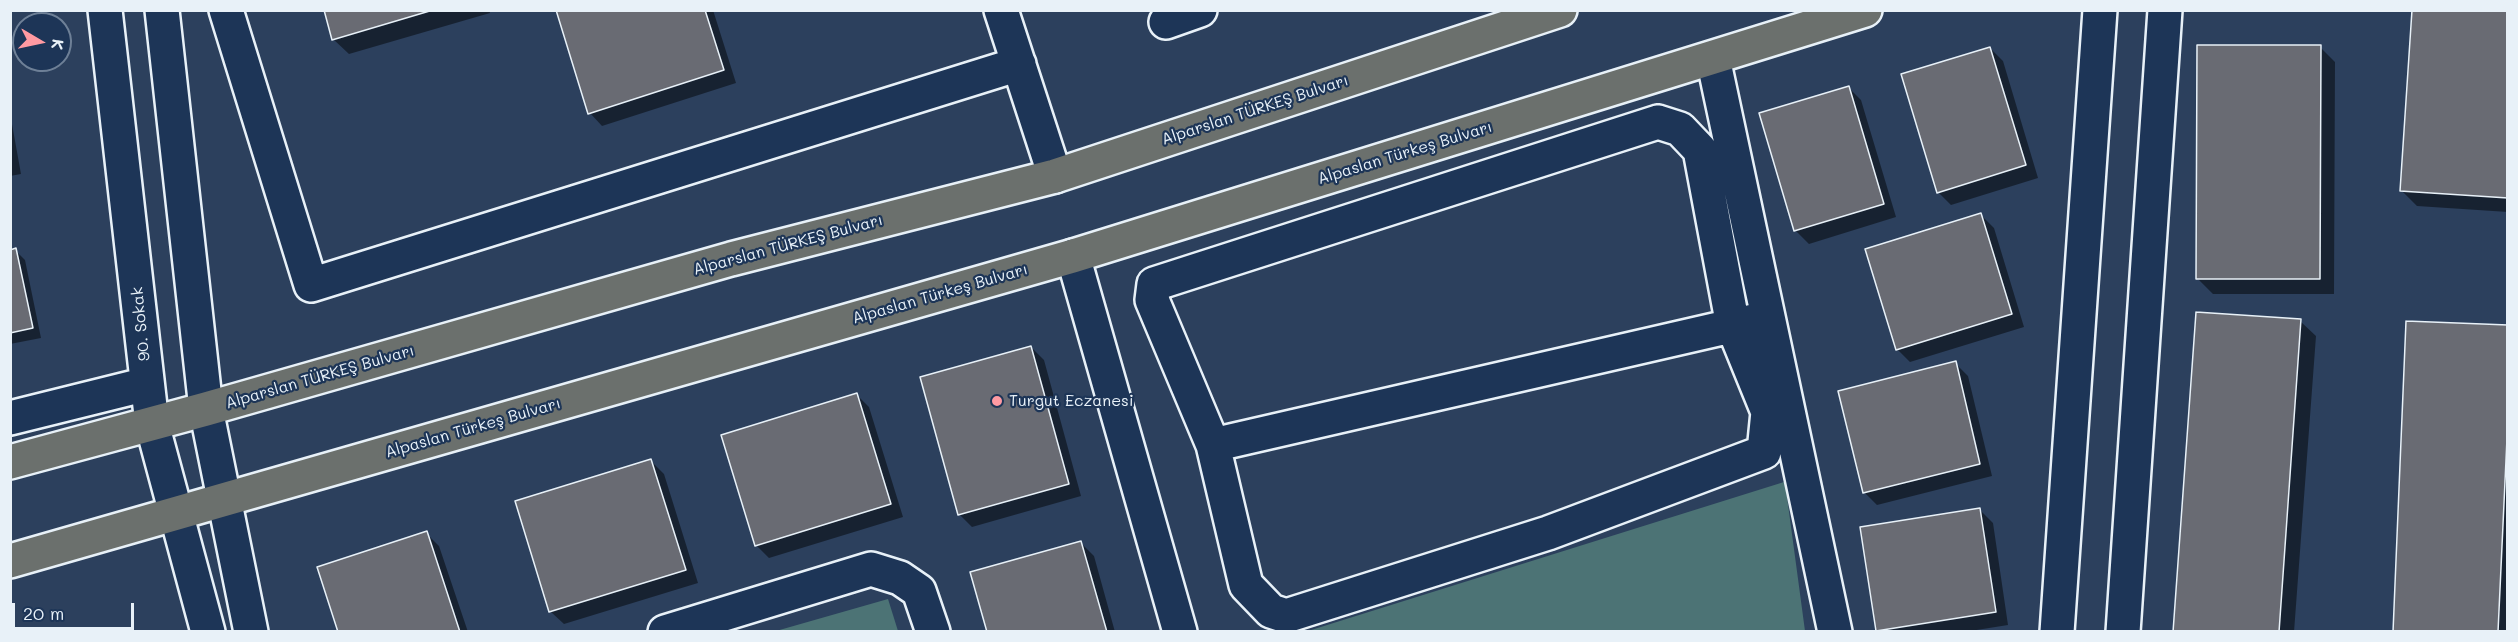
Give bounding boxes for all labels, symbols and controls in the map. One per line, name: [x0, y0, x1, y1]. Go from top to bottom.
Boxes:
north arrow: [12, 12, 72, 72]
text: K: [47, 38, 69, 51]
street label: Alparslan TÜRKEŞ Bulvarı: [1159, 71, 1351, 149]
street label: Alpaslan Türkeş Bulvarı: [1315, 117, 1495, 189]
street label: Alparslan TÜRKEŞ Bulvarı: [691, 210, 885, 280]
street label: Alpaslan Türkeş Bulvarı: [850, 260, 1030, 328]
street label: 90. Sokak: [128, 286, 154, 362]
street label: Alparslan TÜRKEŞ Bulvarı: [223, 341, 417, 413]
place label: Turgut Eczanesi: [1009, 391, 1134, 411]
street label: Alpaslan Türkeş Bulvarı: [383, 394, 563, 462]
marker: Turgut Eczanesi: [990, 394, 1004, 408]
scale bar: [15, 591, 136, 629]
text: 20 m: [23, 601, 64, 625]

